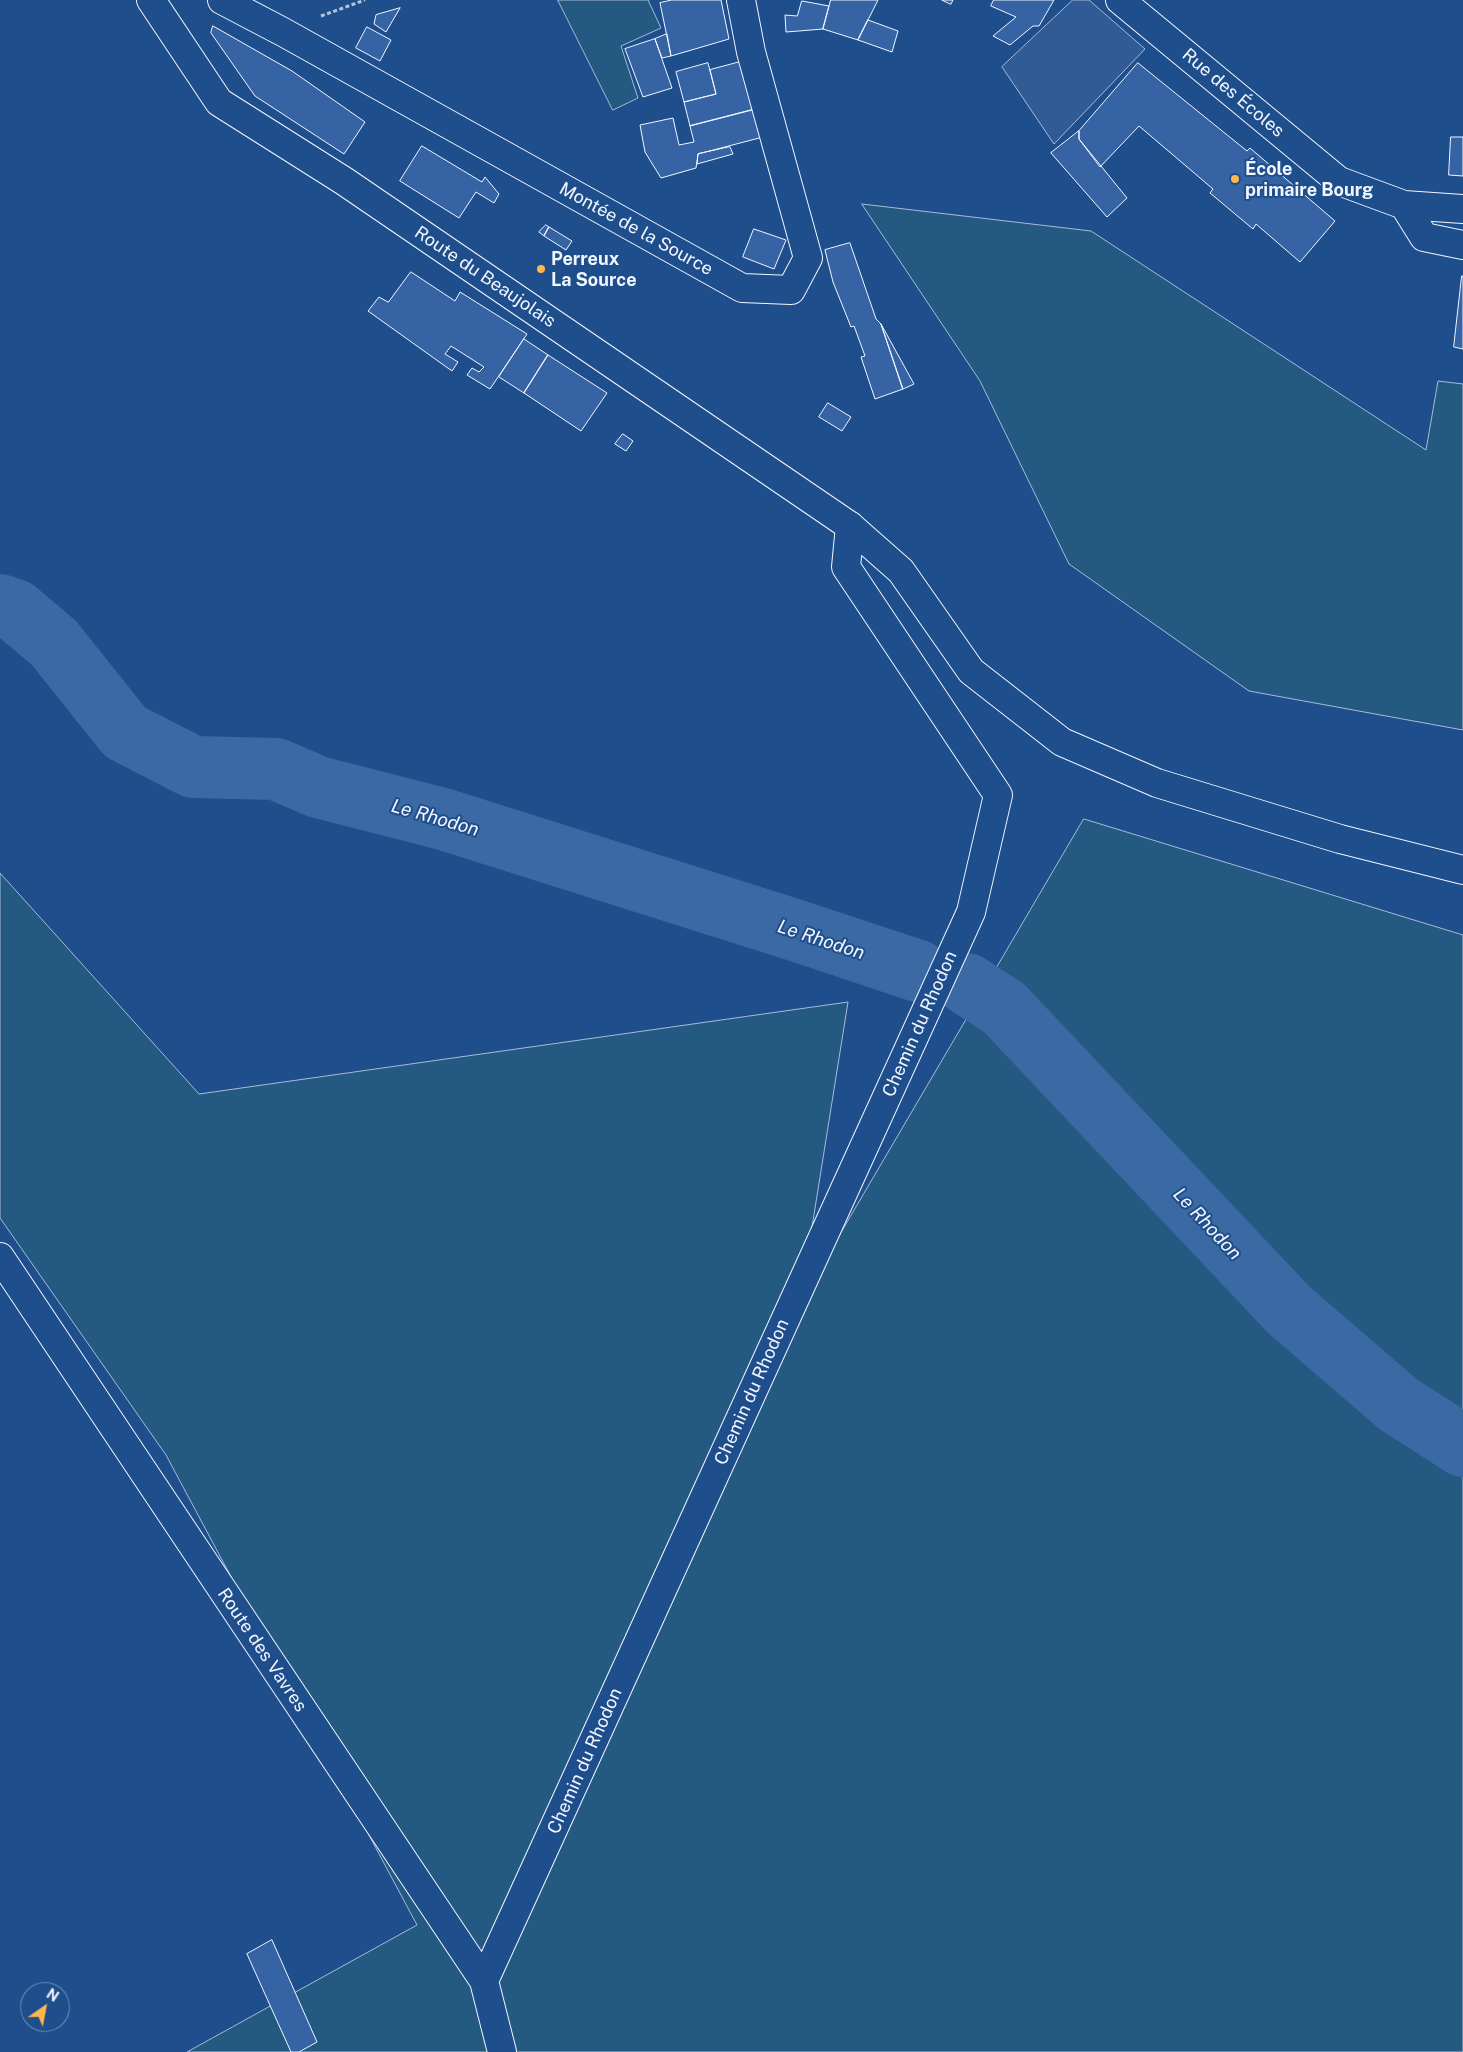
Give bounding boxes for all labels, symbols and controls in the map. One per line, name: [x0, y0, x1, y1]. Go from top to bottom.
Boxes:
street label: Rue des Écoles: [1178, 44, 1288, 142]
place label: École primaire Bourg: [1245, 158, 1373, 200]
marker: École primaire Bourg: [1229, 173, 1241, 185]
street label: Montée de la Source: [556, 178, 716, 280]
street label: Route du Beaujolais: [410, 222, 560, 332]
place label: Perreux La Source: [551, 248, 637, 290]
marker: Perreux La Source: [535, 263, 547, 275]
water label: Le Rhodon: [388, 795, 482, 841]
water label: Le Rhodon: [775, 915, 867, 965]
street label: Chemin du Rhodon: [878, 948, 962, 1100]
water label: Le Rhodon: [1168, 1183, 1246, 1265]
street label: Chemin du Rhodon: [710, 1316, 794, 1468]
street label: Route des Vavres: [213, 1584, 311, 1716]
street label: Chemin du Rhodon: [543, 1685, 627, 1837]
north arrow: [20, 1982, 70, 2032]
text: N: [44, 1986, 62, 2005]

